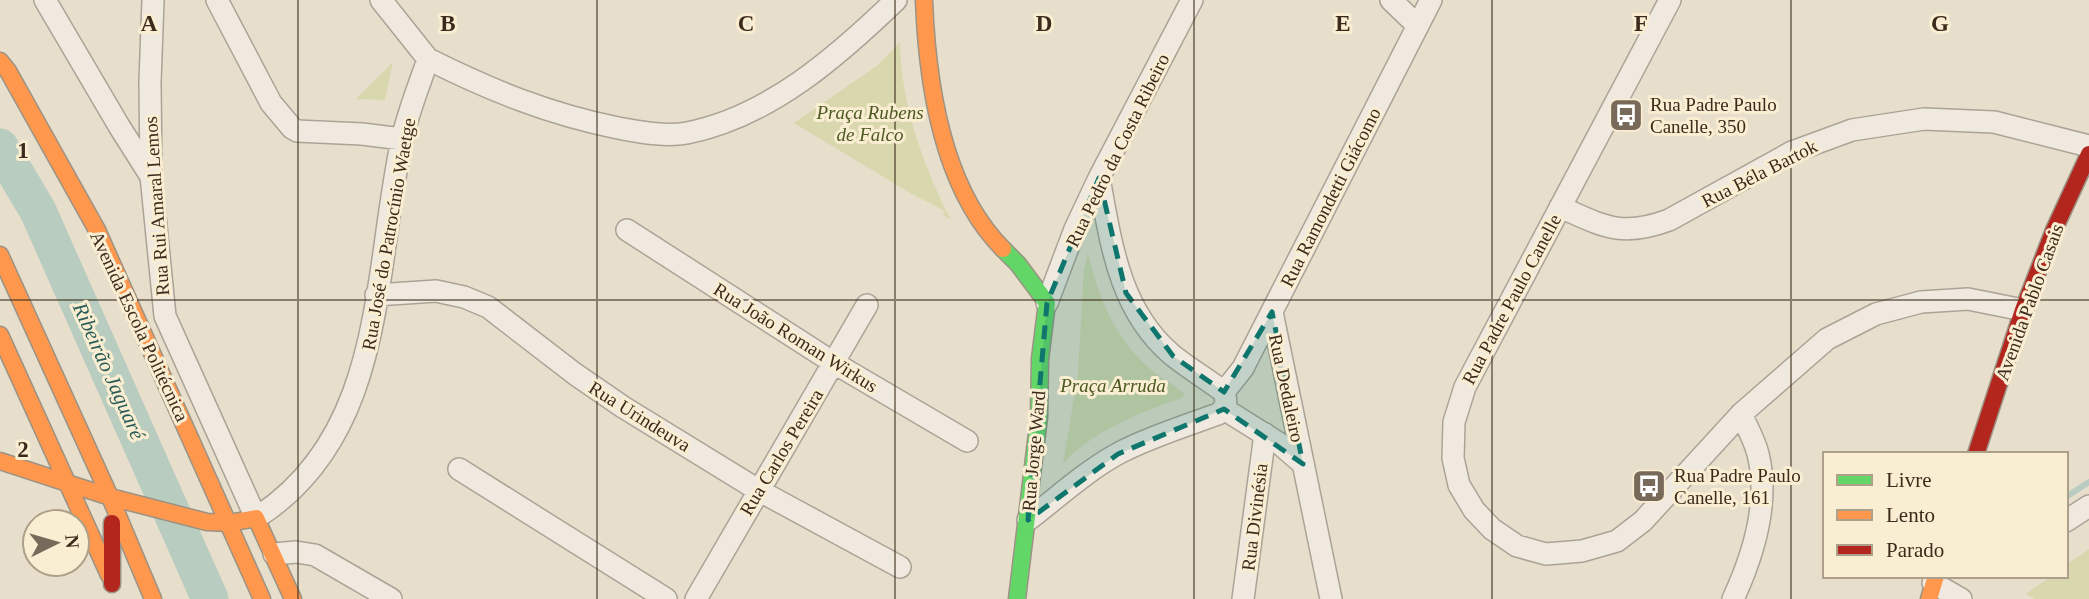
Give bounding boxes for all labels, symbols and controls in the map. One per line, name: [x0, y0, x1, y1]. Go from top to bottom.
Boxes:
text: A: [141, 11, 158, 36]
text: B: [440, 11, 456, 36]
text: C: [738, 11, 754, 36]
text: D: [1036, 11, 1052, 36]
text: E: [1335, 11, 1351, 36]
text: F: [1634, 11, 1648, 36]
text: G: [1931, 11, 1949, 36]
street label: Rua Pedro da Costa Ribeiro: [1062, 50, 1173, 250]
place label: Rua Padre Paulo Canelle, 350: [1650, 94, 1777, 137]
bus stop icon: Rua Padre Paulo Canelle, 350: [1607, 96, 1645, 134]
park label: Praça Rubens de Falco: [815, 102, 924, 145]
street label: Rua Ramondetti Giácomo: [1276, 104, 1385, 290]
street label: Rua Rui Amaral Lemos: [140, 115, 173, 296]
street label: Rua José do Patrocínio Waetge: [358, 116, 419, 352]
street label: Rua Béla Bartok: [1698, 135, 1821, 212]
text: 1: [17, 138, 29, 163]
street label: Rua Padre Paulo Canelle: [1458, 211, 1565, 388]
street label: Avenida Pablo Casais: [1991, 221, 2068, 383]
street label: Avenida Escola Politécnica: [86, 228, 193, 425]
street label: Rua João Roman Wirkus: [710, 278, 882, 397]
water label: Ribeirão Jaguaré: [68, 298, 151, 445]
street label: Rua Dedaleiro: [1265, 332, 1308, 444]
park label: Praça Arruda: [1059, 375, 1166, 396]
street label: Rua Urindeuva: [585, 377, 695, 456]
street label: Rua Carlos Pereira: [735, 385, 828, 519]
street label: Rua Jorge Ward: [1018, 389, 1049, 512]
text: 2: [17, 437, 29, 462]
legend: [1823, 452, 2068, 578]
street label: Rua Divinésia: [1237, 462, 1272, 572]
place label: Rua Padre Paulo Canelle, 161: [1674, 465, 1801, 508]
bus stop icon: Rua Padre Paulo Canelle, 161: [1630, 467, 1668, 505]
text: Livre: [1886, 468, 1931, 492]
text: Lento: [1886, 503, 1935, 527]
north arrow: [21, 508, 91, 578]
text: N: [61, 534, 84, 550]
text: Parado: [1886, 538, 1944, 562]

